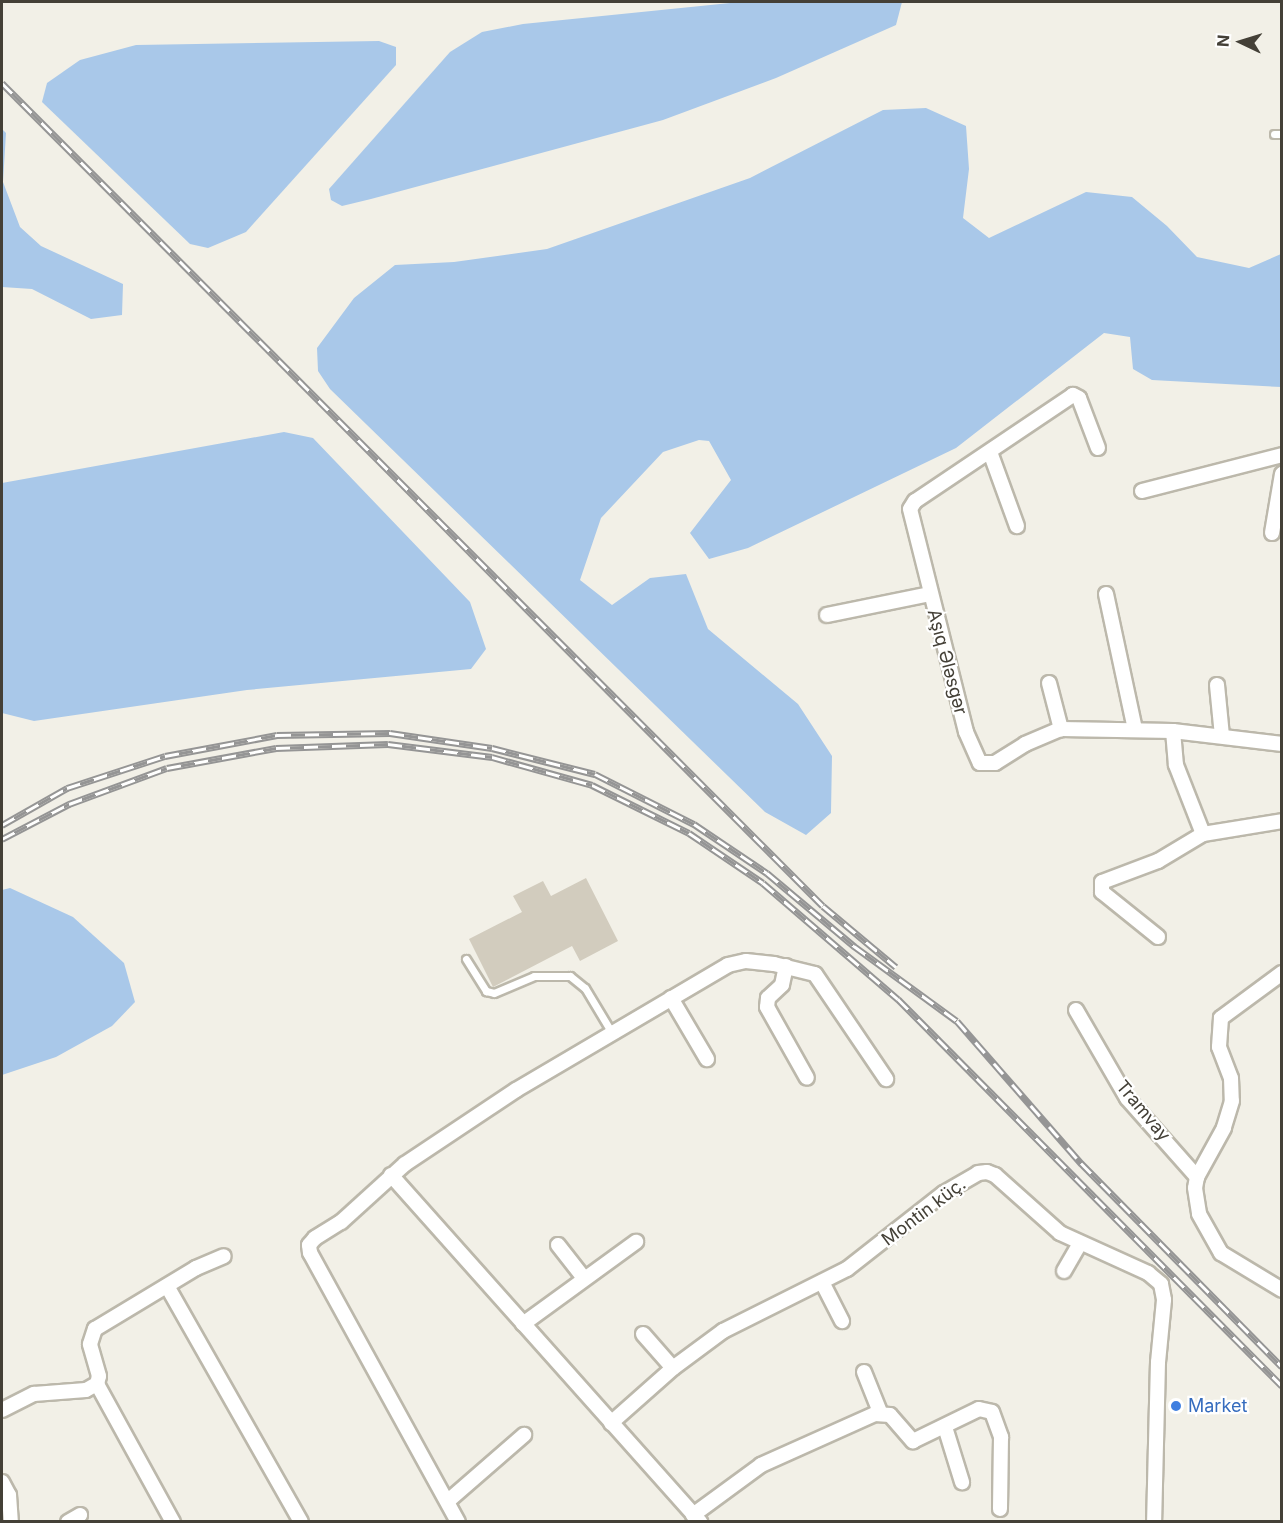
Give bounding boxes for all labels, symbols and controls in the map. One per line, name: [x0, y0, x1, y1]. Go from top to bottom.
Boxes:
north arrow: [1211, 12, 1271, 72]
text: N: [1213, 34, 1233, 48]
street label: Aşıq Ələsgər: [923, 607, 971, 717]
street label: Tramvay: [1111, 1076, 1175, 1146]
street label: Montin küç.: [878, 1173, 970, 1251]
place label: Market: [1188, 1395, 1247, 1417]
marker: Market: [1169, 1399, 1183, 1413]

